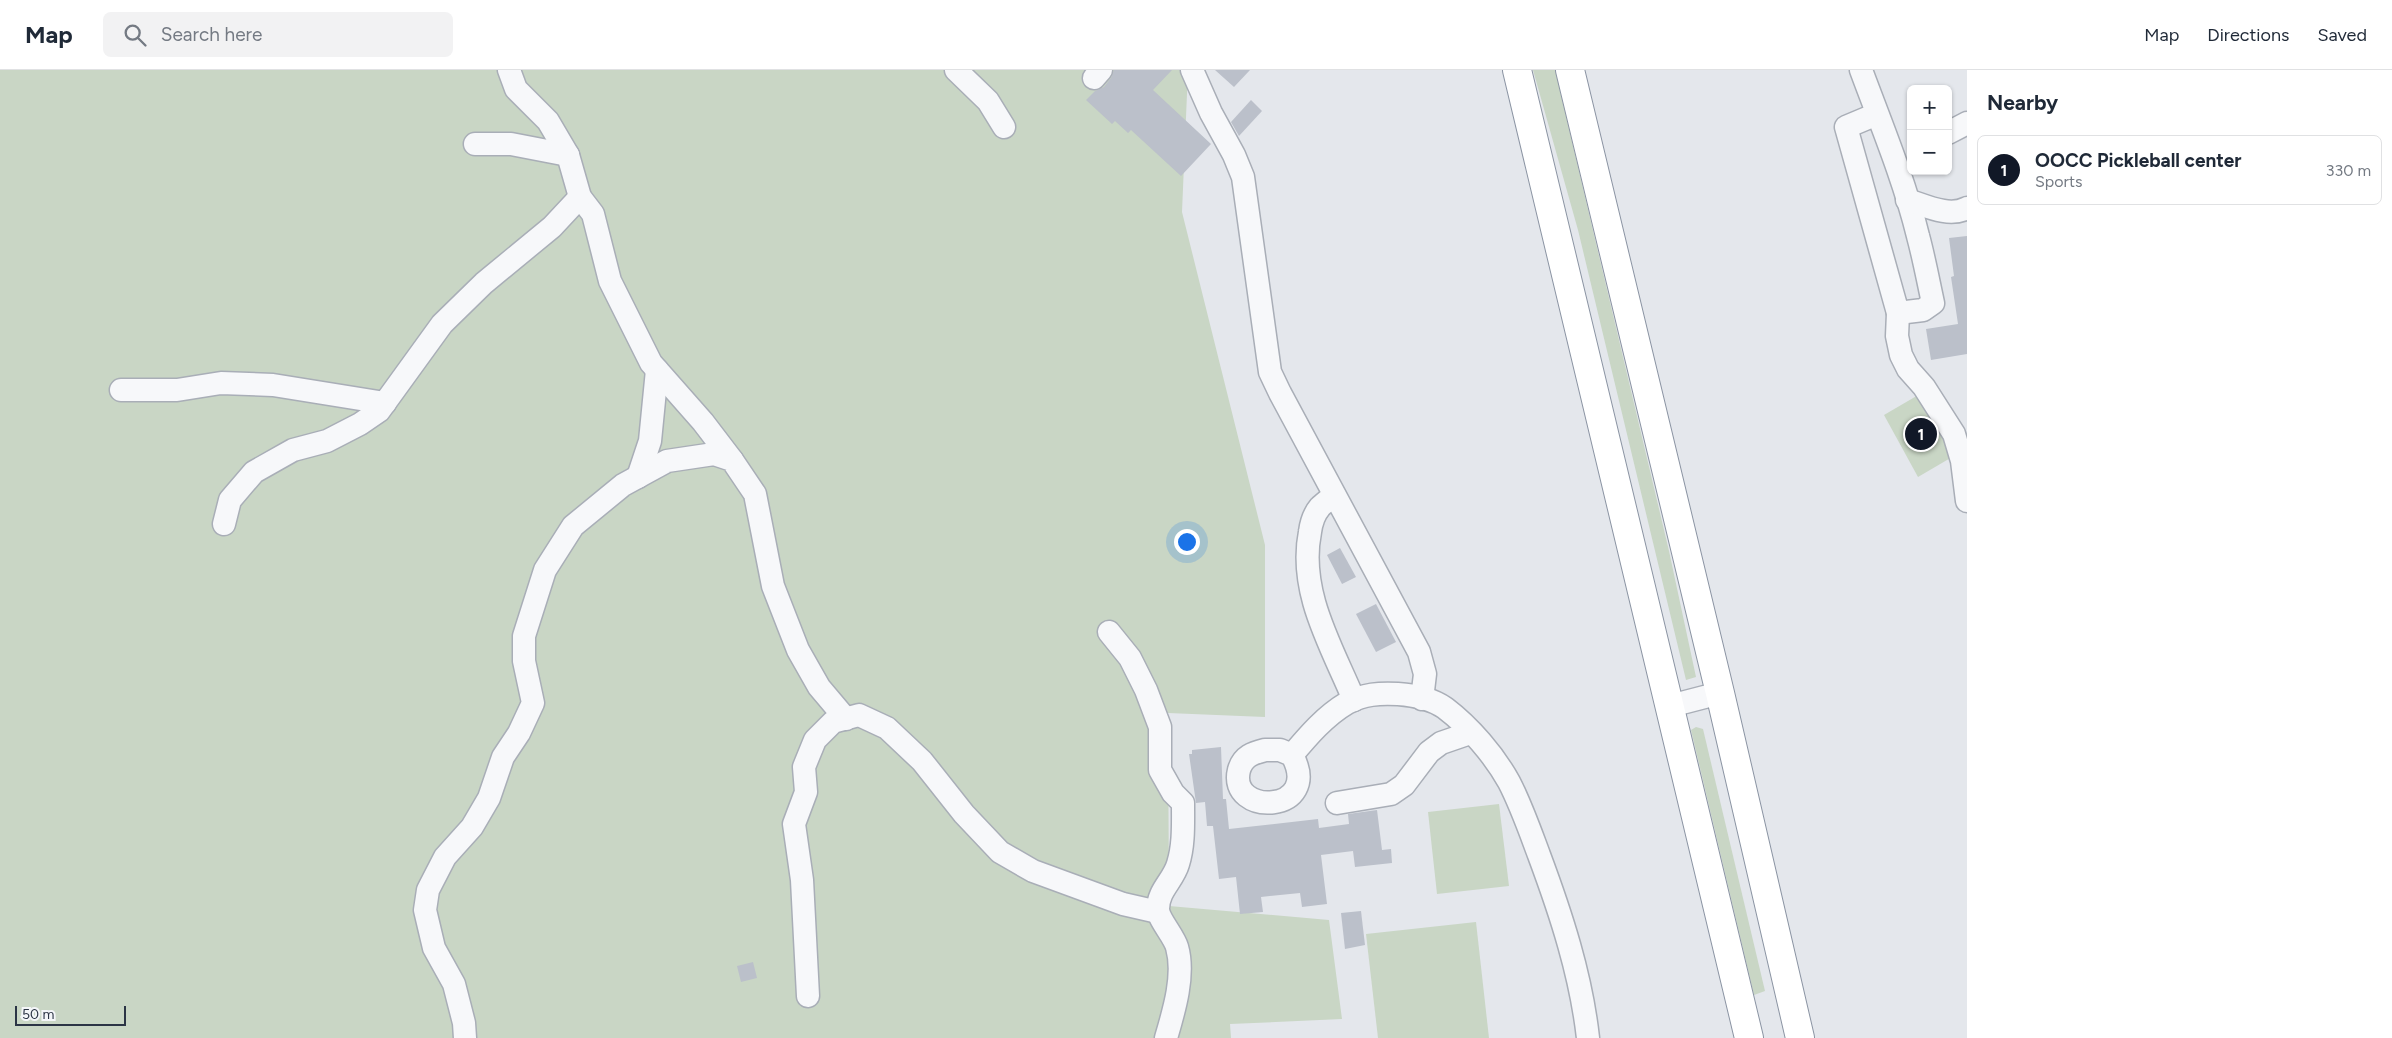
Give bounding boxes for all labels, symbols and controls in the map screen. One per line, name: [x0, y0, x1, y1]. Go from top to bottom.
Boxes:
search box: [103, 12, 453, 57]
text: Map: [25, 20, 73, 49]
icon: search: [121, 21, 149, 49]
text: Search here: [161, 23, 262, 46]
text: Map: [2144, 24, 2179, 46]
text: Directions: [2207, 24, 2289, 46]
text: Saved: [2317, 24, 2367, 46]
map controls: [1907, 85, 1952, 175]
button: +: [1907, 85, 1952, 130]
text: Nearby: [1987, 90, 2058, 115]
button: −: [1907, 130, 1952, 175]
text: OOCC Pickleball center: [2035, 149, 2241, 172]
text: 1: [2001, 161, 2007, 180]
text: 330 m: [2326, 161, 2371, 180]
text: Sports: [2035, 172, 2082, 191]
pin: 1: [1905, 415, 1937, 453]
your location: [1174, 529, 1200, 555]
scale bar: [15, 1003, 126, 1026]
text: 50 m: [22, 1006, 54, 1023]

